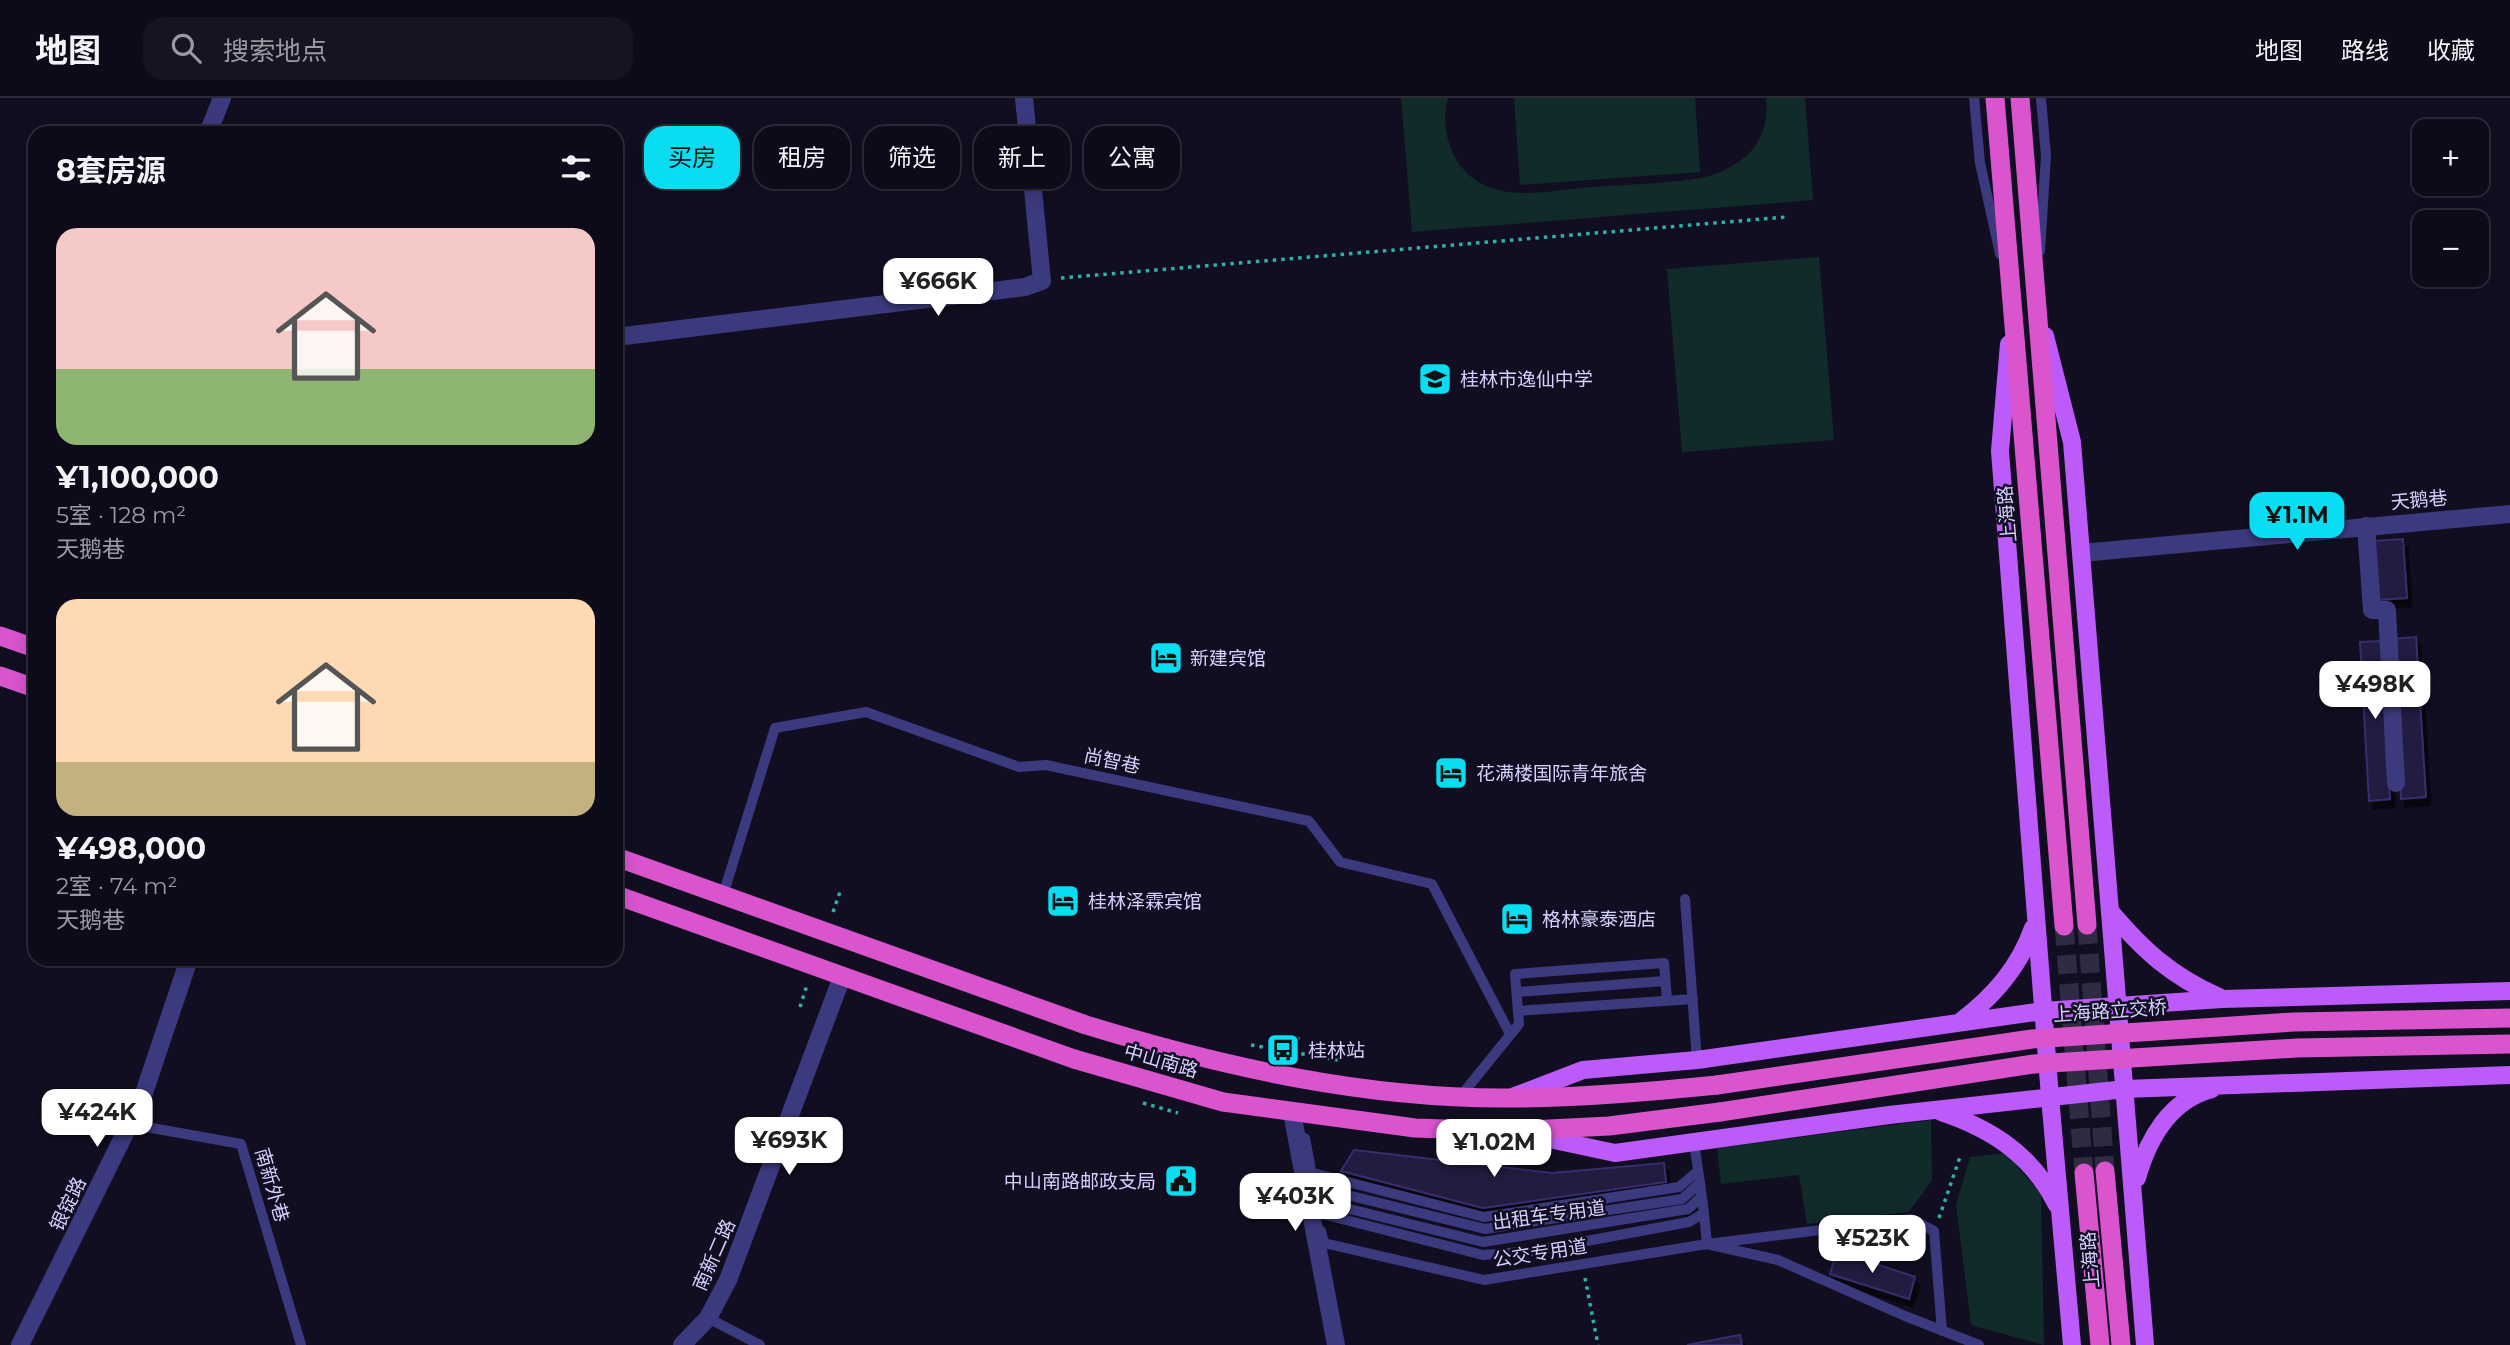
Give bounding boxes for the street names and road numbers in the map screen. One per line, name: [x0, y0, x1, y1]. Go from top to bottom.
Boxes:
street label: 上海路: [1993, 485, 2021, 543]
street label: 天鹅巷: [2390, 486, 2448, 514]
street label: 尚智巷: [1082, 744, 1142, 778]
street label: 上海路立交桥: [2052, 996, 2168, 1026]
street label: 中山南路: [1121, 1039, 1201, 1083]
street label: 南新外巷: [250, 1145, 294, 1225]
street label: 银锭路: [45, 1173, 91, 1235]
street label: 出租车专用道: [1491, 1196, 1607, 1234]
street label: 南新二路: [688, 1216, 740, 1294]
street label: 上海路: [2076, 1231, 2104, 1289]
street label: 公交专用道: [1491, 1234, 1589, 1272]

